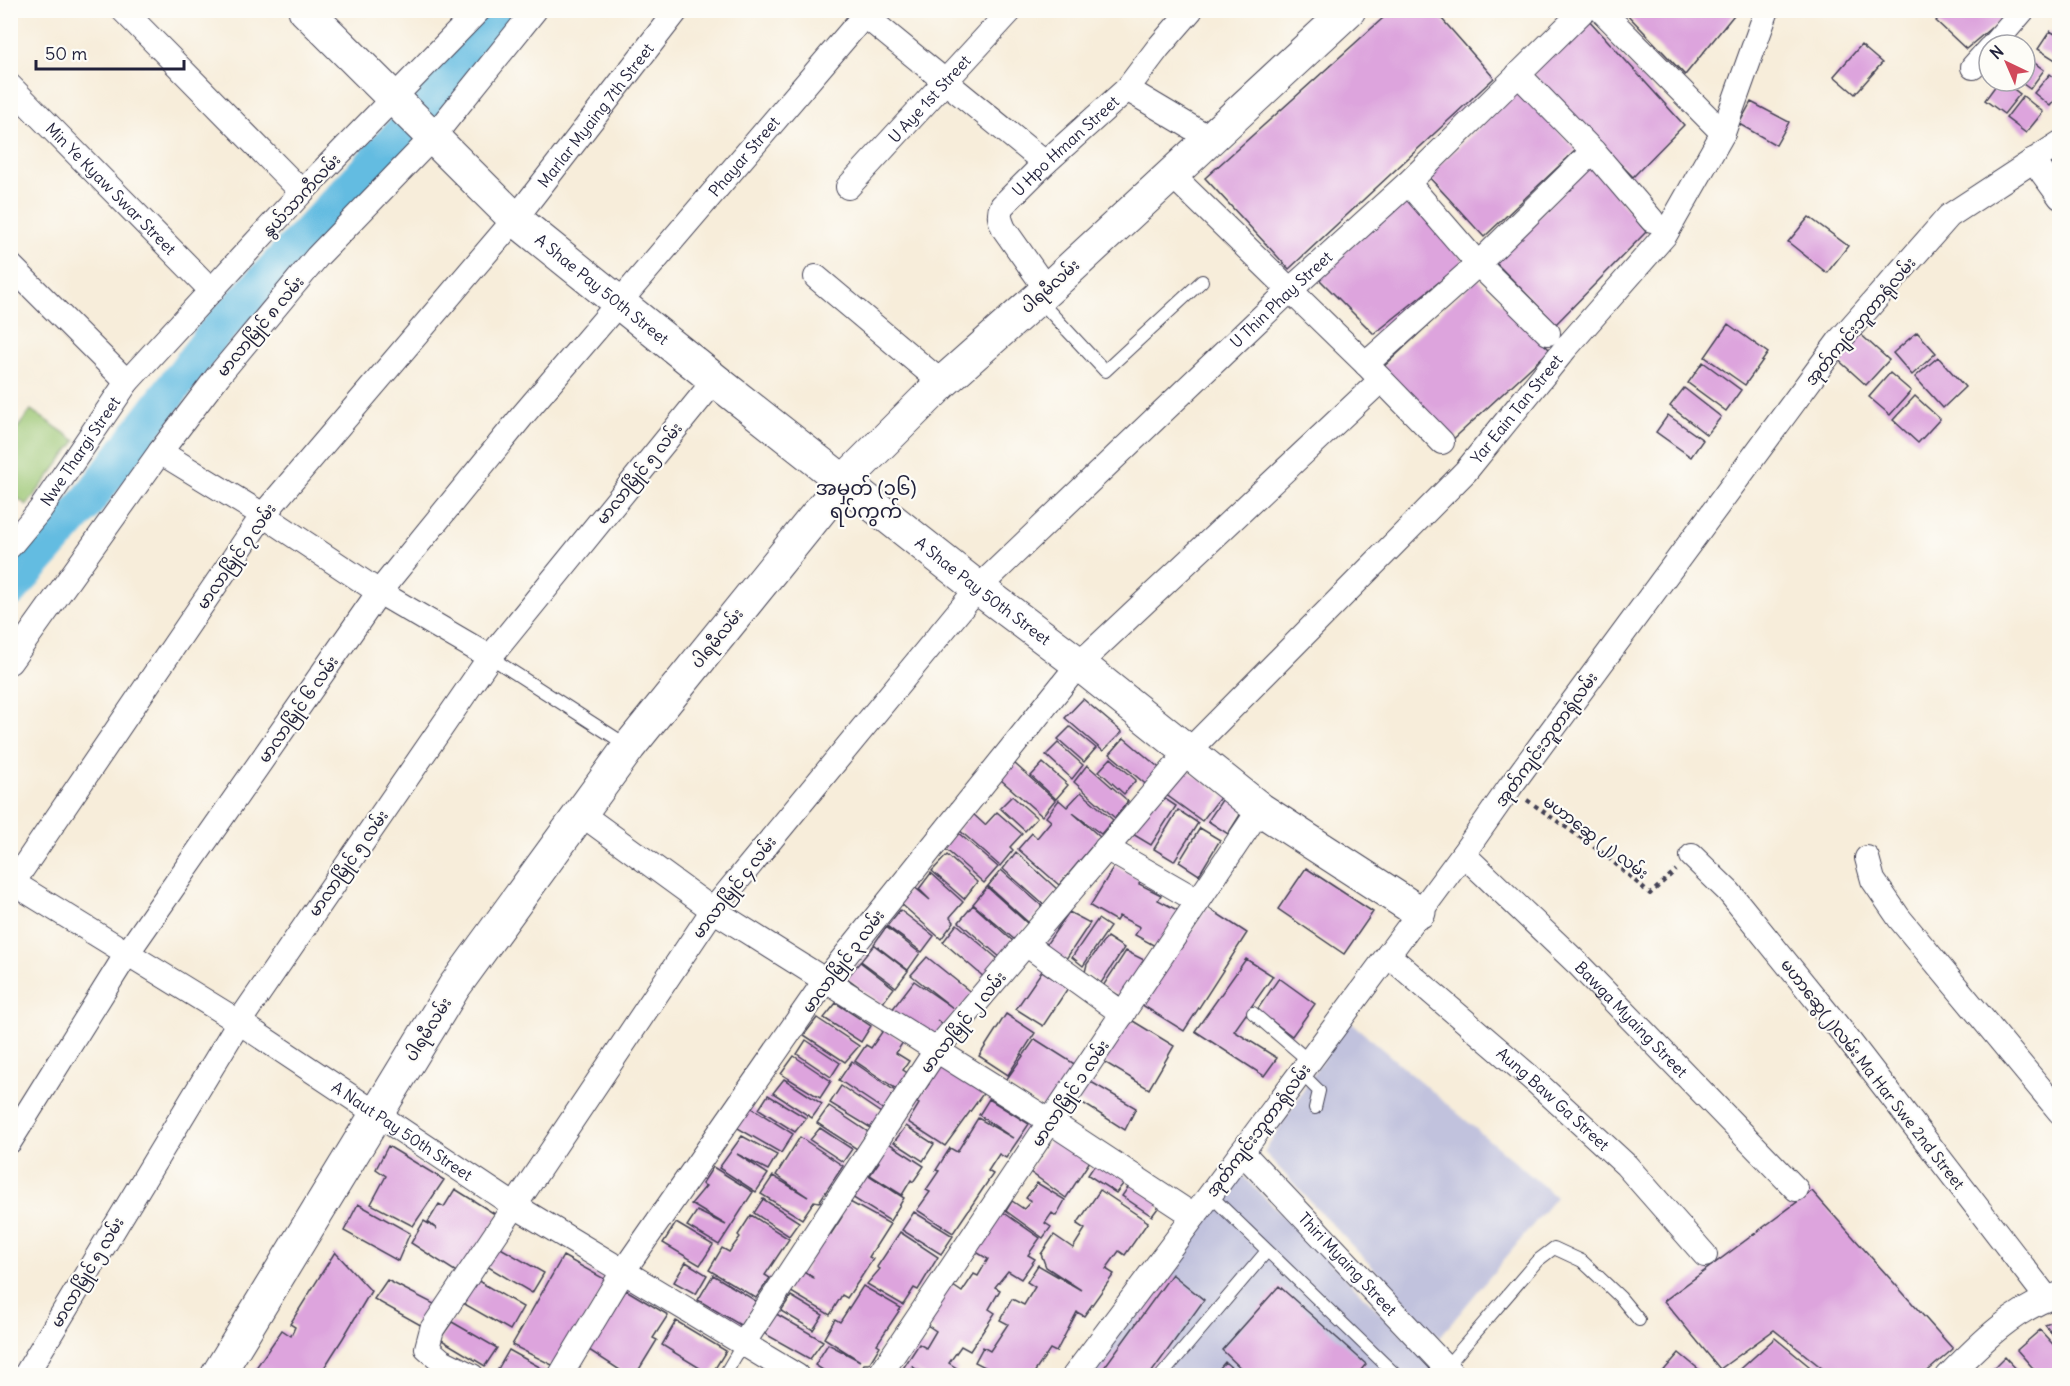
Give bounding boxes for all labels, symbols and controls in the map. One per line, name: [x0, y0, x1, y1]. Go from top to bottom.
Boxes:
scale bar: [36, 33, 184, 71]
north arrow: [1977, 33, 2037, 93]
street label: Marlar Myaing 7th Street: [533, 38, 658, 191]
text: N: [1986, 41, 2008, 63]
text: 50 m: [45, 42, 87, 65]
street label: U Aye 1st Street: [884, 50, 975, 147]
street label: U Hpo Hman Street: [1008, 91, 1123, 200]
street label: Phayar Street: [704, 112, 784, 201]
street label: Min Ye Kyaw Swar Street: [42, 118, 181, 259]
street label: နွယ်သာကီလမ်း: [257, 149, 347, 243]
street label: A Shae Pay 50th Street: [531, 229, 673, 349]
street label: U Thin Phay Street: [1226, 246, 1337, 352]
street label: အုတ်ကျင်းဘူတာရုံလမ်း: [1800, 252, 1923, 393]
street label: ပါရမီလမ်း: [1016, 254, 1086, 320]
street label: မာလာမြိုင် ၈ လမ်း: [211, 271, 311, 383]
street label: Yar Eain Tan Street: [1466, 350, 1567, 467]
street label: Nwe Thargi Street: [36, 392, 125, 510]
street label: မာလာမြိုင် ၅ လမ်း: [591, 417, 689, 530]
district label: အမှတ် (၁၆) ရပ်ကွက်: [815, 474, 917, 527]
street label: မာလာမြိုင် ၇ လမ်း: [191, 499, 283, 615]
street label: A Shae Pay 50th Street: [911, 532, 1055, 650]
street label: ပါရမီလမ်း: [686, 603, 750, 675]
street label: မာလာမြိုင် ၆ လမ်း: [253, 651, 346, 769]
street label: အုတ်ကျင်းဘူတာရုံလမ်း: [1490, 667, 1606, 813]
street label: မဟာဆွေ (၂) လမ်း: [1537, 790, 1653, 886]
street label: မာလာမြိုင် ၅ လမ်း: [303, 805, 395, 922]
street label: မာလာမြိုင် ၄ လမ်း: [687, 831, 783, 945]
street label: မာလာမြိုင် ၃ လမ်း: [797, 905, 892, 1019]
street label: မဟာဆွေ(၂)လမ်း Ma Har Swe 2nd Street: [1774, 954, 1970, 1196]
street label: Bawga Myaing Street: [1571, 957, 1693, 1082]
street label: မာလာမြိုင် ၂ လမ်း: [915, 966, 1013, 1079]
street label: ပါရမီလမ်း: [400, 993, 459, 1067]
street label: မာလာမြိုင် ၁ လမ်း: [1026, 1035, 1116, 1152]
street label: Aung Baw Ga Street: [1493, 1043, 1614, 1155]
street label: အုတ်ကျင်းဘူတာရုံလမ်း: [1201, 1059, 1319, 1204]
street label: A Naut Pay 50th Street: [328, 1077, 477, 1185]
street label: Thiri Myaing Street: [1294, 1208, 1402, 1320]
street label: မာလာမြိုင် ၅ လမ်း: [45, 1213, 131, 1333]

